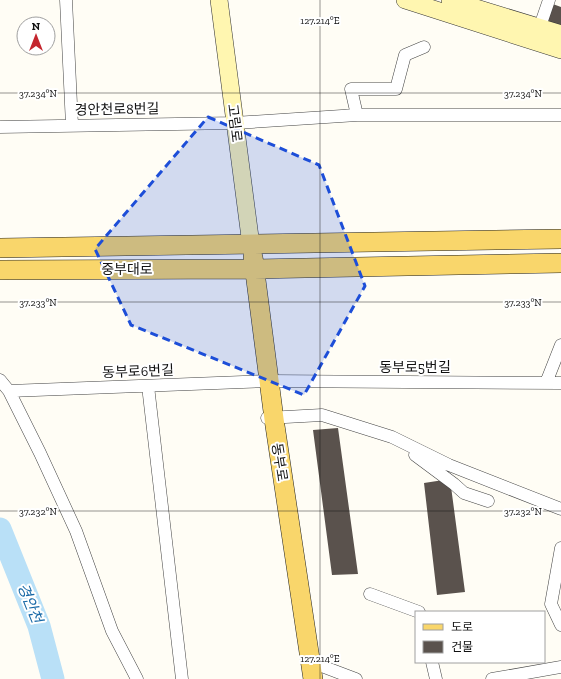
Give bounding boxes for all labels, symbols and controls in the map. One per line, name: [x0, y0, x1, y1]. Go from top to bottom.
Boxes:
text: 127.214°E: [300, 15, 340, 27]
north arrow: [16, 16, 56, 56]
text: N: [32, 20, 41, 33]
text: 37.234°N: [19, 88, 58, 100]
text: 37.234°N: [504, 88, 543, 100]
street label: 경안천로8번길: [74, 100, 160, 119]
street label: 고림로: [224, 103, 245, 143]
street label: 중부대로: [101, 261, 153, 278]
text: 37.233°N: [19, 297, 57, 309]
text: 37.233°N: [504, 297, 542, 309]
street label: 동부로5번길: [379, 359, 451, 376]
street label: 동부로6번길: [102, 362, 174, 381]
street label: 동부로: [268, 442, 291, 483]
text: 37.232°N: [19, 506, 58, 518]
text: 37.232°N: [504, 506, 543, 518]
water label: 경안천: [14, 580, 47, 628]
legend: [415, 611, 545, 663]
text: 도로: [451, 620, 473, 634]
text: 건물: [451, 640, 473, 654]
text: 127.214°E: [300, 653, 340, 665]

